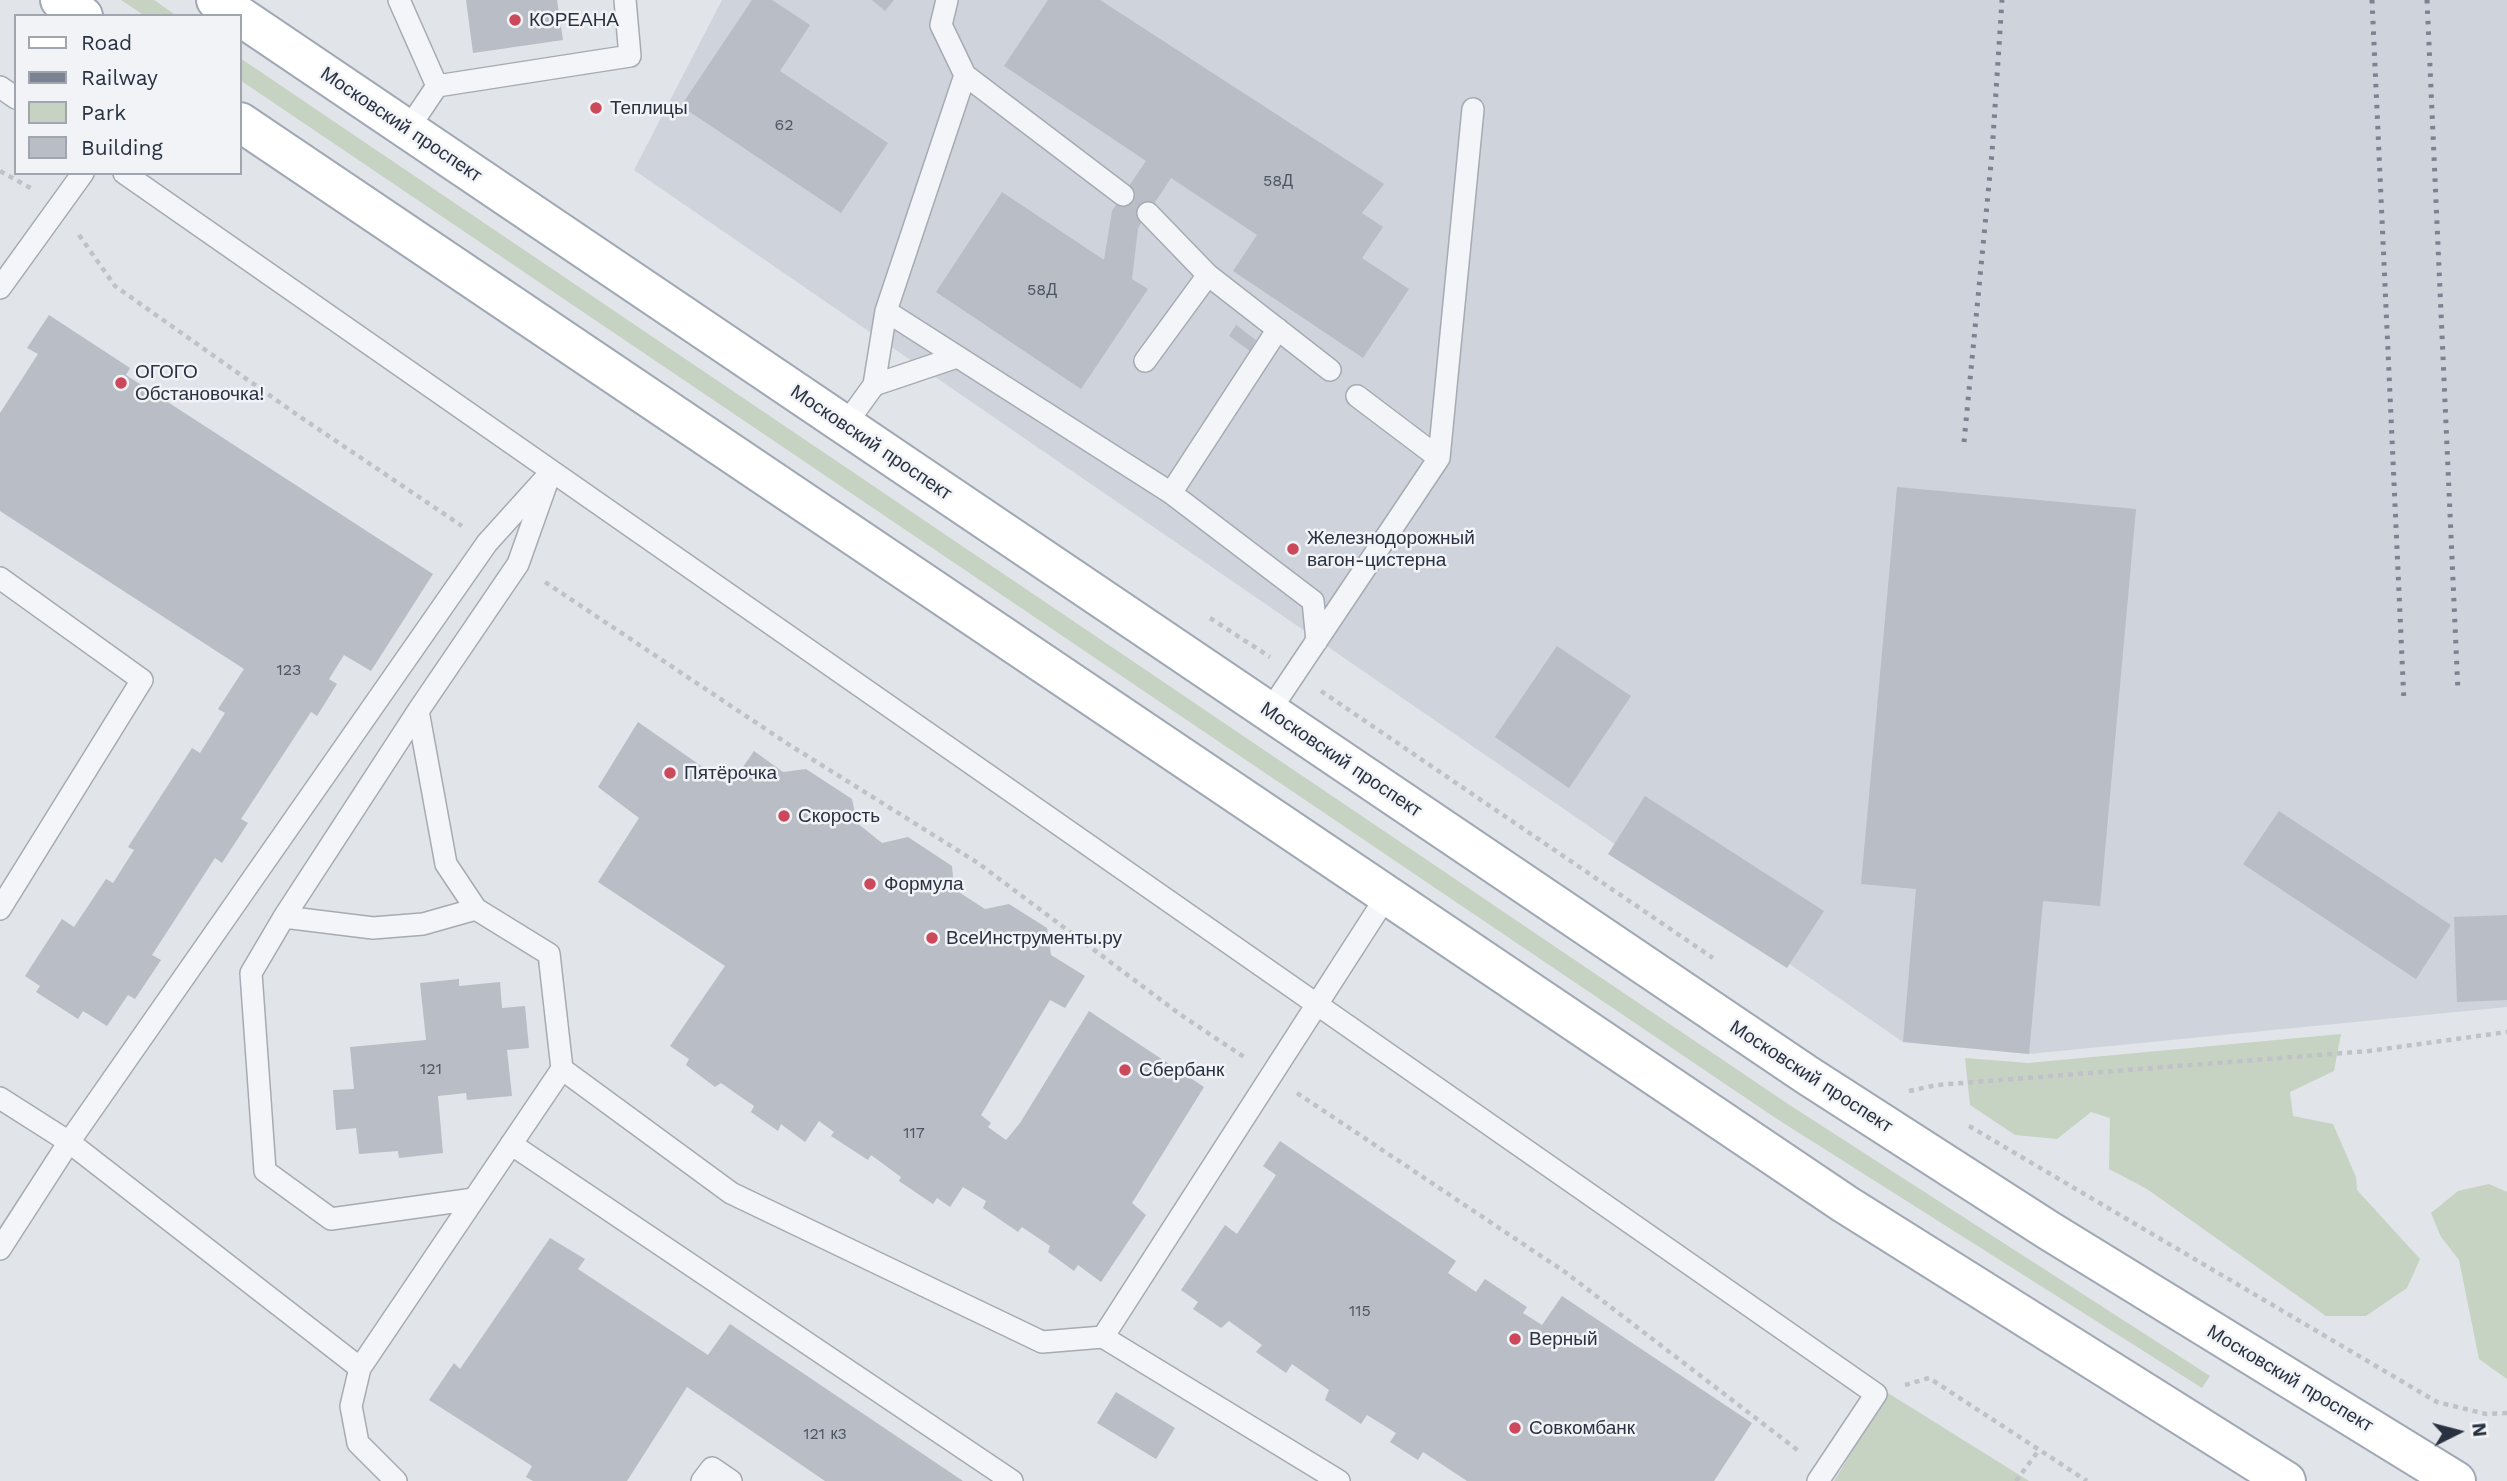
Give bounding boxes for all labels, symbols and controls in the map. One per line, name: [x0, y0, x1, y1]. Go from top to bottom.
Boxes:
place label: КОРЕАНА: [529, 9, 619, 31]
marker: КОРЕАНА: [507, 12, 523, 28]
legend: [14, 14, 242, 175]
text: Road: [81, 30, 132, 55]
street label: Московский проспект: [316, 63, 486, 187]
text: Railway: [81, 65, 158, 90]
place label: Теплицы: [610, 97, 688, 119]
text: Park: [81, 100, 126, 125]
marker: Теплицы: [588, 100, 604, 116]
house number: 62: [774, 115, 794, 135]
text: Building: [81, 135, 163, 160]
house number: 58Д: [1263, 171, 1293, 191]
house number: 58Д: [1027, 280, 1057, 300]
place label: ОГОГО Обстановочка!: [135, 361, 264, 405]
marker: ОГОГО Обстановочка!: [113, 375, 129, 391]
street label: Московский проспект: [786, 381, 956, 505]
place label: Железнодорожный вагон-цистерна: [1307, 527, 1475, 571]
marker: Железнодорожный вагон-цистерна: [1285, 541, 1301, 557]
house number: 123: [277, 660, 301, 680]
street label: Московский проспект: [1256, 698, 1426, 822]
place label: Пятёрочка: [684, 762, 777, 784]
marker: Пятёрочка: [662, 765, 678, 781]
place label: Скорость: [798, 805, 880, 827]
marker: Скорость: [776, 808, 792, 824]
place label: Формула: [884, 873, 964, 895]
marker: Формула: [862, 876, 878, 892]
place label: ВсеИнструменты.ру: [946, 927, 1122, 949]
marker: ВсеИнструменты.ру: [924, 930, 940, 946]
street label: Московский проспект: [1725, 1016, 1897, 1138]
house number: 121: [420, 1059, 442, 1079]
place label: Сбербанк: [1139, 1059, 1224, 1081]
marker: Сбербанк: [1117, 1062, 1133, 1078]
house number: 117: [903, 1123, 925, 1143]
house number: 115: [1349, 1301, 1371, 1321]
street label: Московский проспект: [2203, 1320, 2377, 1438]
place label: Верный: [1529, 1328, 1598, 1350]
marker: Верный: [1507, 1331, 1523, 1347]
north arrow: [2423, 1397, 2493, 1467]
place label: Совкомбанк: [1529, 1417, 1635, 1439]
marker: Совкомбанк: [1507, 1420, 1523, 1436]
text: N: [2467, 1422, 2492, 1438]
house number: 121 к3: [803, 1424, 847, 1444]

